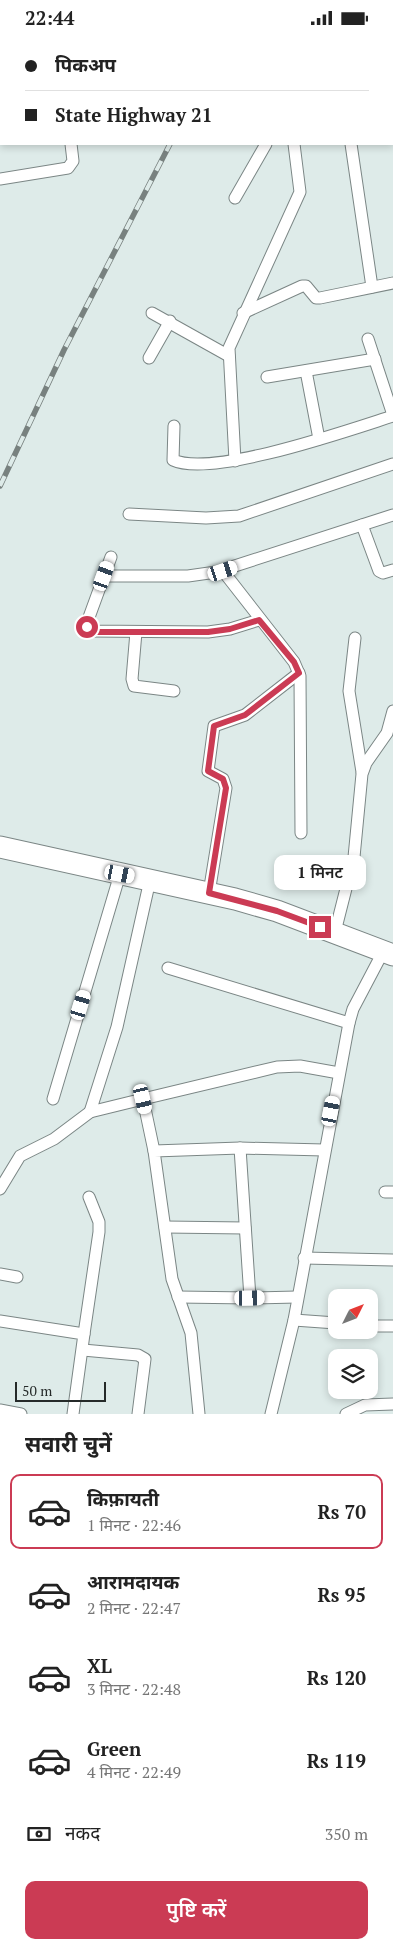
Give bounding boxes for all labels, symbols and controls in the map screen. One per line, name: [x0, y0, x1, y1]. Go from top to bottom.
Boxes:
text: 22:44: [25, 5, 74, 30]
text: पिकअप: [55, 52, 116, 77]
text: State Highway 21: [55, 102, 213, 127]
car: [91, 559, 116, 593]
car: [206, 559, 239, 583]
route start: [76, 616, 98, 638]
callout: 1 मिनट: [274, 855, 366, 889]
text: 1 मिनट: [297, 861, 343, 883]
car: [103, 864, 136, 884]
route end: [309, 916, 331, 938]
car: [69, 988, 92, 1022]
car: [132, 1083, 153, 1115]
car: [320, 1095, 341, 1127]
north arrow: [328, 1289, 378, 1339]
map controls: [328, 1289, 378, 1399]
car: [234, 1290, 265, 1306]
button: layers: [328, 1349, 378, 1399]
scale bar: [15, 1379, 106, 1402]
text: 50 m: [22, 1381, 52, 1400]
text: सवारी चुनें: [25, 1429, 112, 1458]
text: किफ़ायती: [87, 1486, 159, 1511]
icon: car: [27, 1489, 72, 1534]
text: Rs 70: [318, 1499, 366, 1524]
text: 1 मिनट · 22:46: [87, 1514, 181, 1536]
text: आरामदायक: [87, 1569, 179, 1594]
icon: car: [27, 1572, 72, 1617]
text: Rs 95: [318, 1582, 366, 1607]
text: 2 मिनट · 22:47: [87, 1597, 181, 1619]
text: XL: [87, 1653, 112, 1678]
icon: car: [27, 1655, 72, 1700]
text: Rs 120: [307, 1665, 366, 1690]
text: 3 मिनट · 22:48: [87, 1678, 181, 1700]
text: Green: [87, 1736, 141, 1761]
icon: car: [27, 1738, 72, 1783]
text: Rs 119: [307, 1748, 366, 1773]
text: 4 मिनट · 22:49: [87, 1761, 181, 1783]
icon: cash: [25, 1820, 53, 1848]
text: नकद: [65, 1820, 100, 1845]
text: 350 m: [325, 1823, 368, 1845]
button: पुष्टि करें: [25, 1881, 368, 1939]

